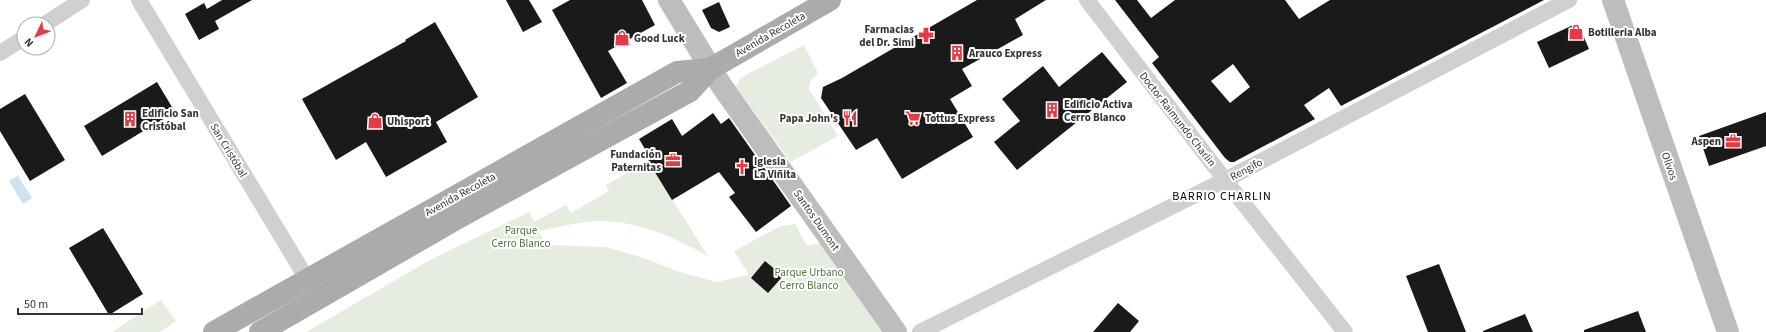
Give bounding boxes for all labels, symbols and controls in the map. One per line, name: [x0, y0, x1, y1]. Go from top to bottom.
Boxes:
street label: Avenida Recoleta: [732, 8, 808, 61]
north arrow: [16, 16, 56, 56]
place label: Farmacias del Dr. Simi: [859, 22, 914, 50]
shop icon: Botilleria Alba: [1567, 23, 1585, 41]
place label: Botilleria Alba: [1588, 25, 1657, 40]
pharmacy icon: Farmacias del Dr. Simi: [917, 26, 935, 44]
shop icon: Good Luck: [613, 29, 631, 47]
place label: Good Luck: [634, 31, 685, 46]
text: N: [21, 35, 37, 50]
building icon: Arauco Express: [948, 44, 966, 62]
place label: Arauco Express: [968, 46, 1042, 61]
street label: Doctor Raimundo Charlin: [1136, 69, 1219, 170]
place label: Edificio Activa Cerro Blanco: [1064, 97, 1133, 125]
building icon: Edificio Activa Cerro Blanco: [1043, 101, 1061, 119]
place label: Edificio San Cristóbal: [142, 106, 199, 134]
restaurant icon: Papa John's: [841, 109, 859, 127]
supermarket icon: Tottus Express: [904, 109, 922, 127]
building icon: Edificio San Cristóbal: [121, 110, 139, 128]
place label: Papa John's: [780, 111, 838, 126]
place label: Tottus Express: [925, 111, 995, 126]
shop icon: Uhisport: [366, 112, 384, 130]
place label: Uhisport: [387, 114, 430, 129]
street label: San Cristóbal: [207, 120, 251, 180]
office icon: Aspen: [1724, 132, 1742, 150]
place label: Aspen: [1690, 134, 1721, 149]
place label: Fundación Paternitas: [610, 147, 661, 175]
street label: Olivos: [1658, 150, 1681, 182]
office icon: Fundación Paternitas: [664, 151, 682, 169]
place label: Iglesia La Viñita: [754, 154, 796, 182]
street label: Rengifo: [1227, 155, 1265, 184]
church icon: Iglesia La Viñita: [733, 158, 751, 176]
street label: Avenida Recoleta: [422, 169, 498, 220]
street label: Santos Dumont: [790, 187, 843, 254]
district label: BARRIO CHARLIN: [1172, 188, 1272, 205]
park label: Parque Cerro Blanco: [491, 223, 551, 251]
park label: Parque Urbano Cerro Blanco: [774, 265, 844, 293]
scale bar: [18, 290, 142, 316]
text: 50 m: [24, 296, 48, 313]

